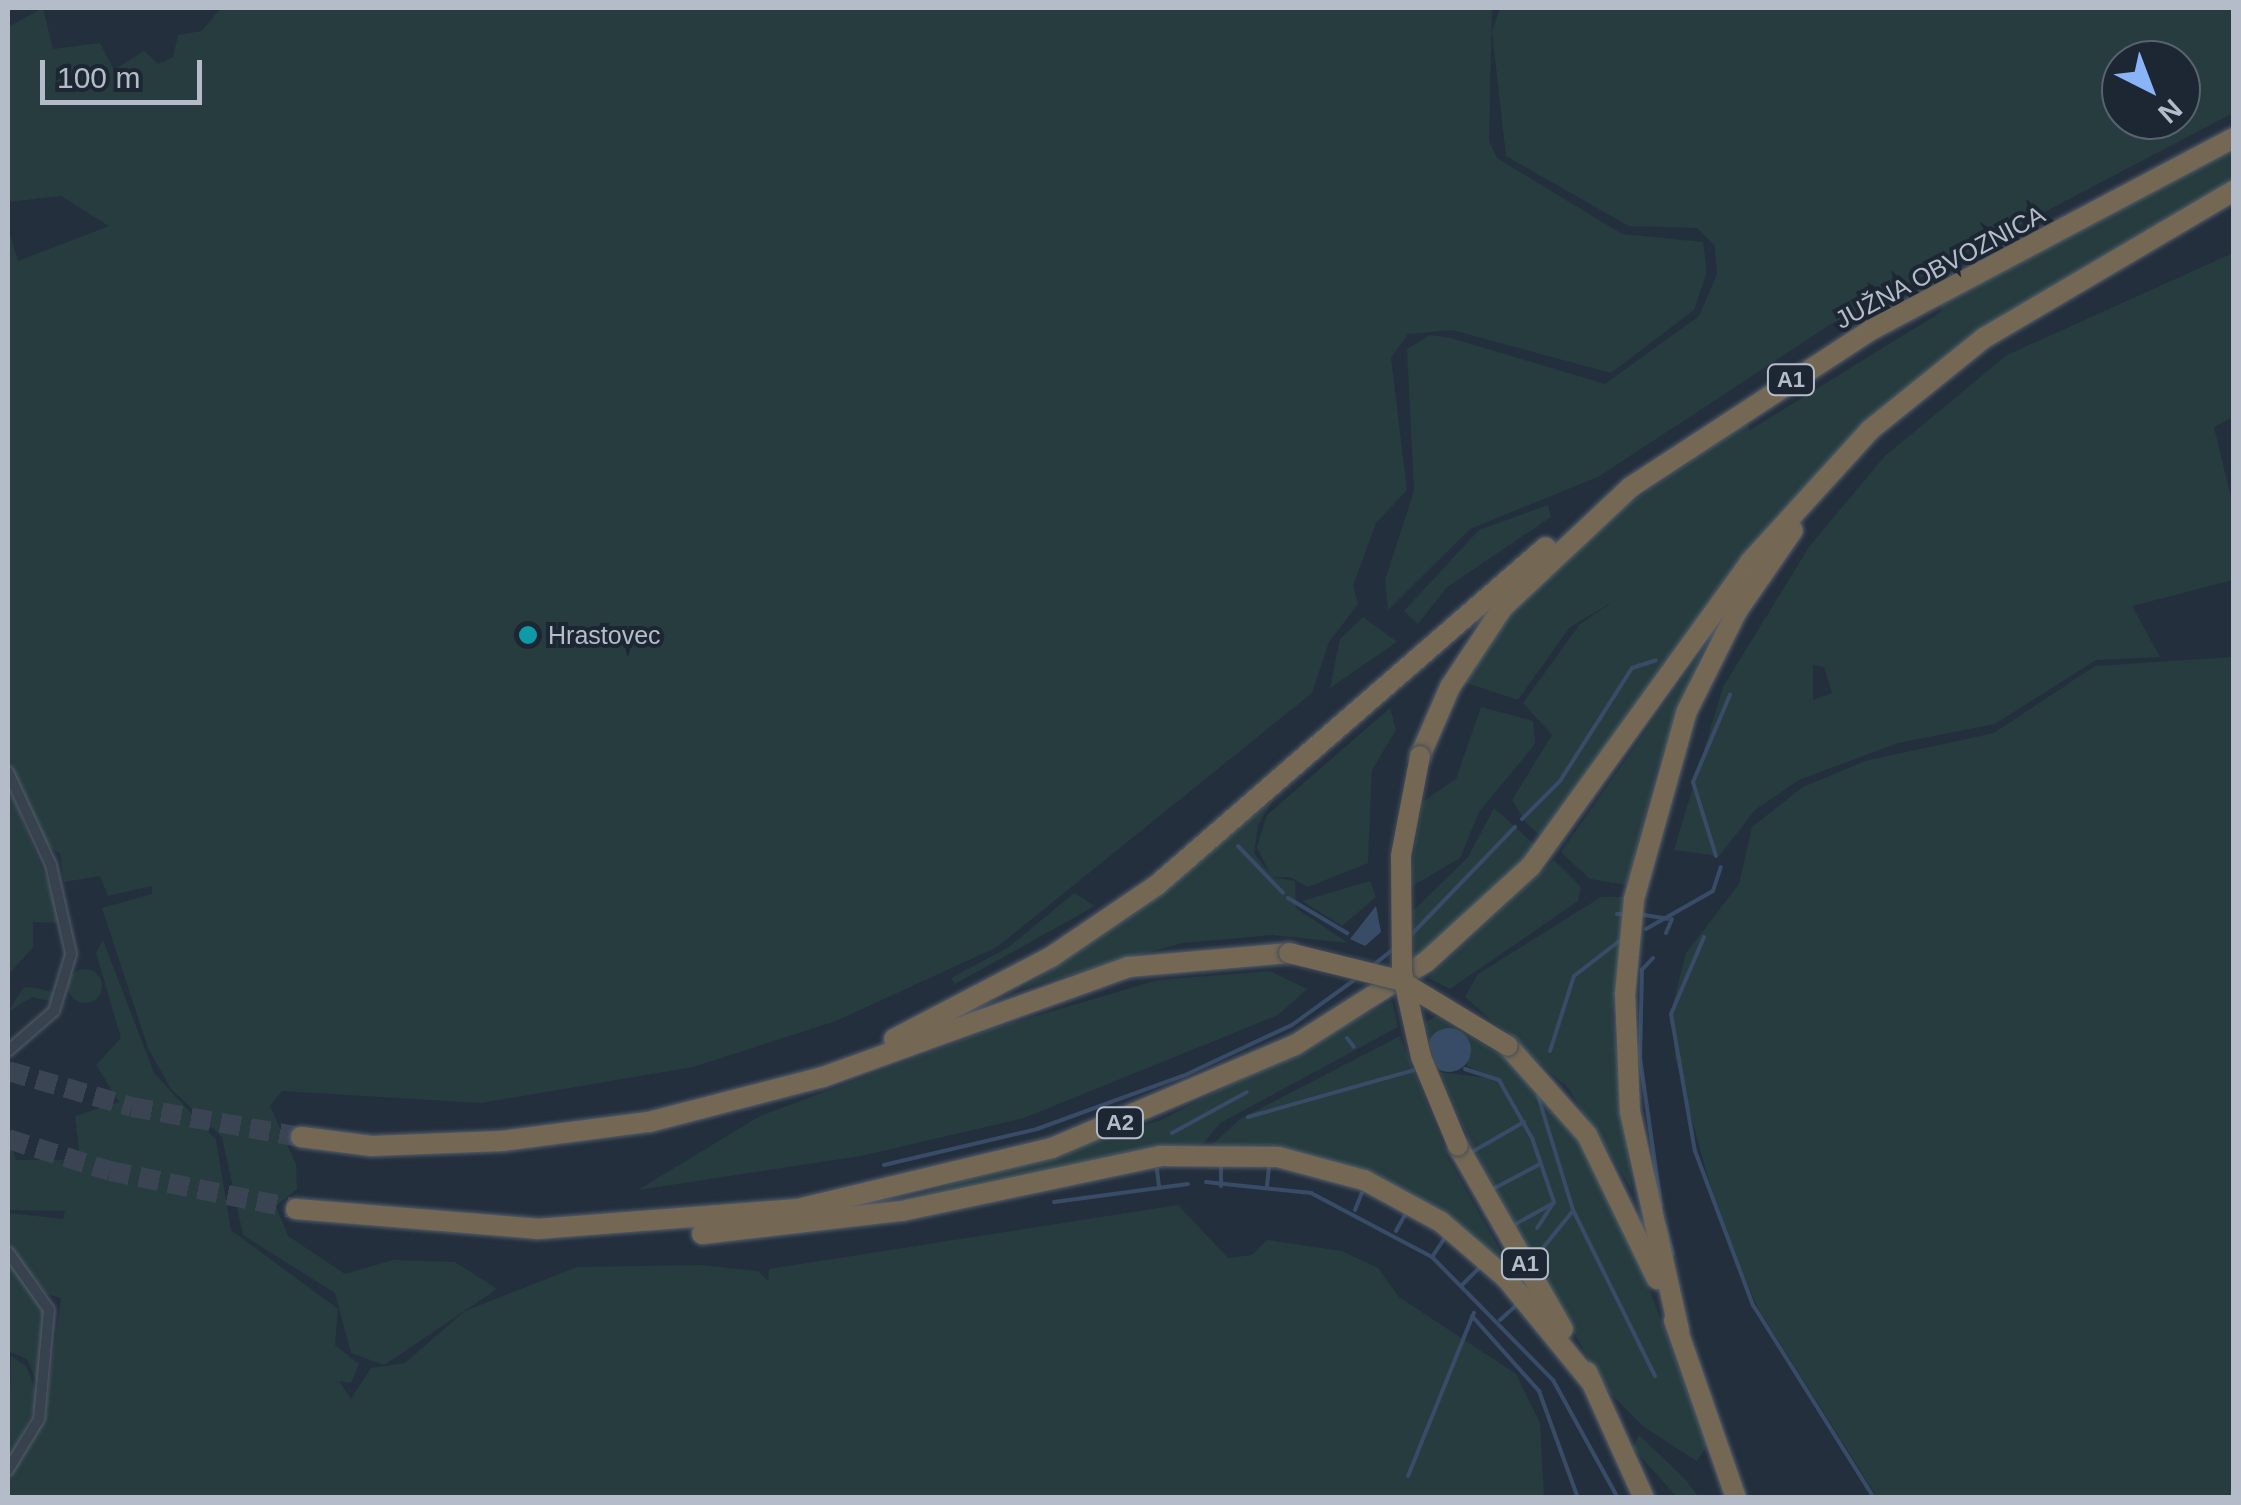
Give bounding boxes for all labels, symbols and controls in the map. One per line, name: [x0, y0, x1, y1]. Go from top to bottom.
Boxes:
scale bar: [45, 40, 208, 102]
north arrow: [2101, 40, 2201, 140]
text: 100 m: [57, 61, 140, 94]
text: N: [2152, 93, 2188, 129]
street label: JUŽNA OBVOZNICA: [1829, 199, 2051, 335]
road number: A1: [1766, 363, 1816, 397]
place label: Hrastovec: [548, 620, 661, 650]
marker: Hrastovec: [517, 624, 539, 646]
road number: A2: [1095, 1106, 1145, 1140]
road number: A1: [1500, 1247, 1550, 1281]

